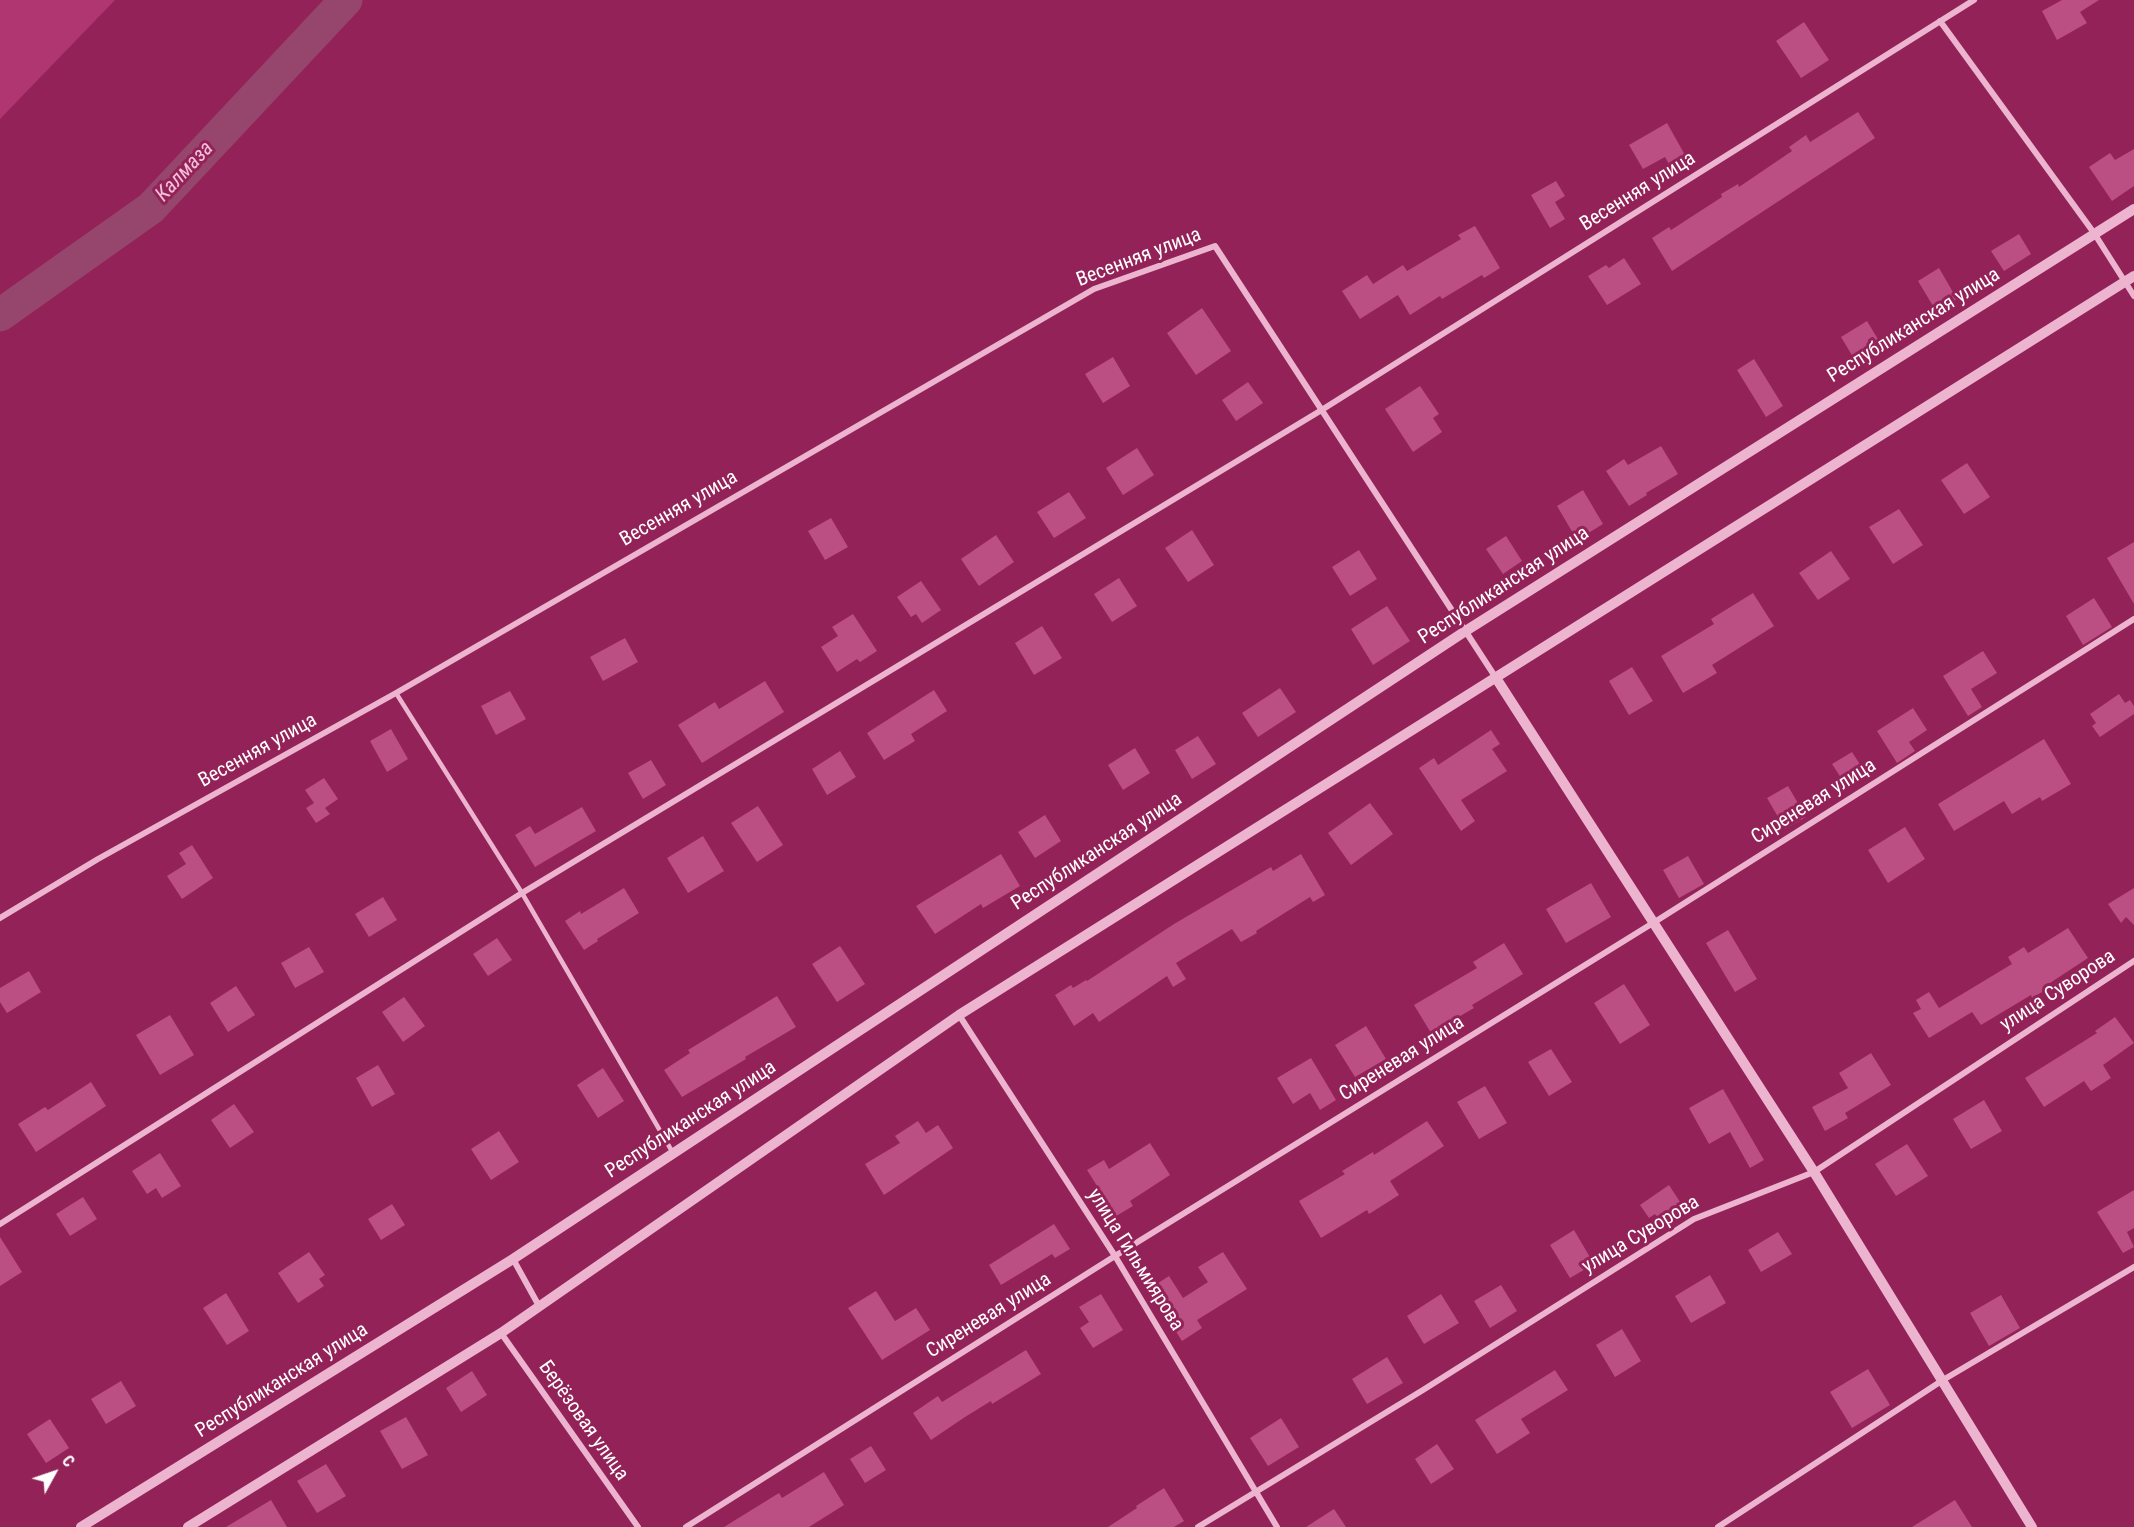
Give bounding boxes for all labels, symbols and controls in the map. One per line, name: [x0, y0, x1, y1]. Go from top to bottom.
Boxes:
water label: Калмаза: [151, 137, 219, 207]
street label: Весенняя улица: [1576, 147, 1700, 237]
street label: Весенняя улица: [1073, 223, 1205, 293]
street label: Республиканская улица: [1823, 263, 2005, 389]
street label: Весенняя улица: [616, 466, 742, 552]
street label: Республиканская улица: [1414, 522, 1594, 650]
street label: Весенняя улица: [195, 709, 321, 793]
street label: Сиреневая улица: [1747, 754, 1881, 850]
street label: Республиканская улица: [1007, 788, 1187, 916]
street label: улица Суворова: [1996, 945, 2120, 1037]
street label: Сиреневая улица: [1335, 1011, 1469, 1107]
street label: Республиканская улица: [601, 1056, 781, 1184]
street label: улица Гильмиярова: [1082, 1185, 1188, 1335]
street label: улица Суворова: [1578, 1191, 1704, 1279]
street label: Сиреневая улица: [922, 1268, 1056, 1364]
street label: Республиканская улица: [191, 1318, 373, 1444]
street label: Берёзовая улица: [533, 1356, 633, 1486]
north arrow: [24, 1443, 84, 1503]
text: С: [58, 1452, 78, 1471]

